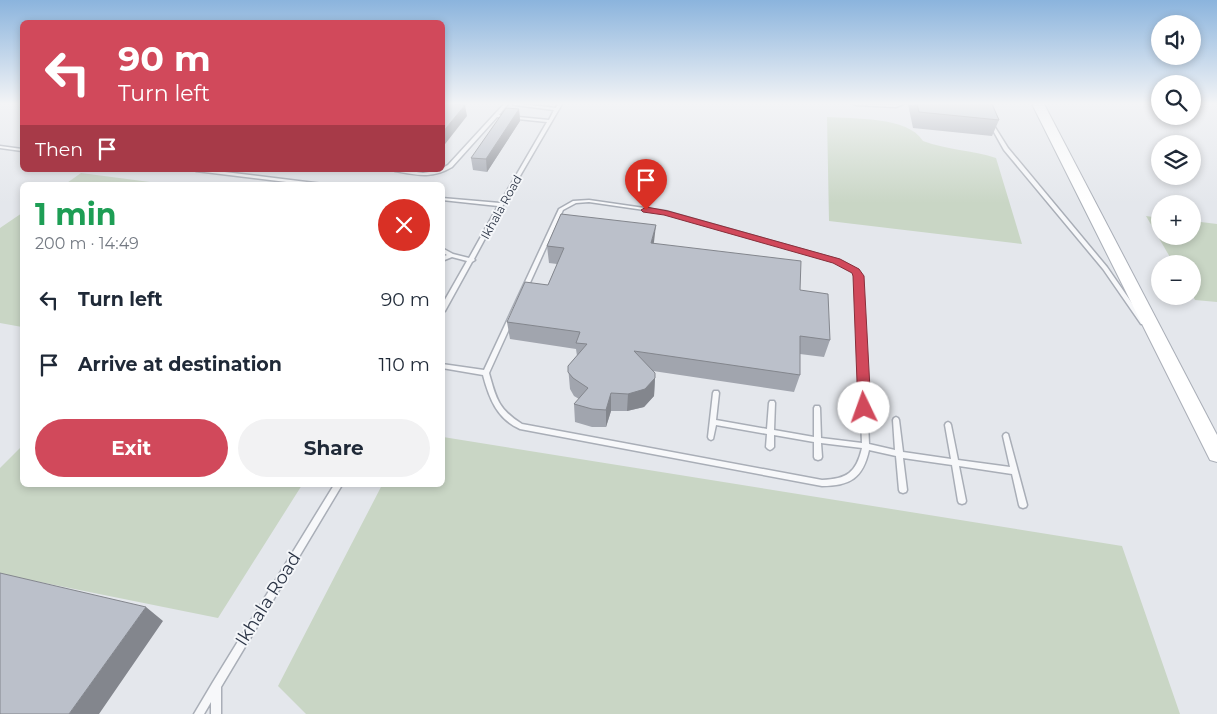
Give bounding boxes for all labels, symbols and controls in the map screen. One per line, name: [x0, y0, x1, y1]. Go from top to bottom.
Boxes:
map controls: [1151, 15, 1201, 305]
button: sound: [1151, 15, 1201, 65]
text: 90 m: [118, 37, 211, 80]
icon: left: [35, 40, 100, 105]
button: search: [1151, 75, 1201, 125]
text: Turn left: [118, 80, 210, 107]
icon: arrive: [93, 135, 121, 163]
button: layers: [1151, 135, 1201, 185]
text: Then: [35, 138, 83, 161]
pin: [625, 159, 667, 210]
icon: arrive: [632, 166, 660, 194]
street label: Ikhala Road: [477, 172, 525, 242]
button: +: [1151, 195, 1201, 245]
text: 1 min: [35, 196, 116, 233]
button: close: [378, 199, 430, 251]
text: 200 m · 14:49: [35, 234, 139, 253]
button: −: [1151, 255, 1201, 305]
icon: left: [35, 286, 63, 314]
text: Turn left: [78, 288, 163, 311]
text: 90 m: [381, 288, 430, 311]
icon: arrive: [35, 351, 63, 379]
text: Arrive at destination: [78, 353, 282, 376]
text: 110 m: [379, 353, 430, 376]
position arrow: [837, 381, 889, 433]
button: Exit: [35, 419, 228, 477]
button: Share: [238, 419, 430, 477]
street label: Ikhala Road: [231, 548, 305, 650]

